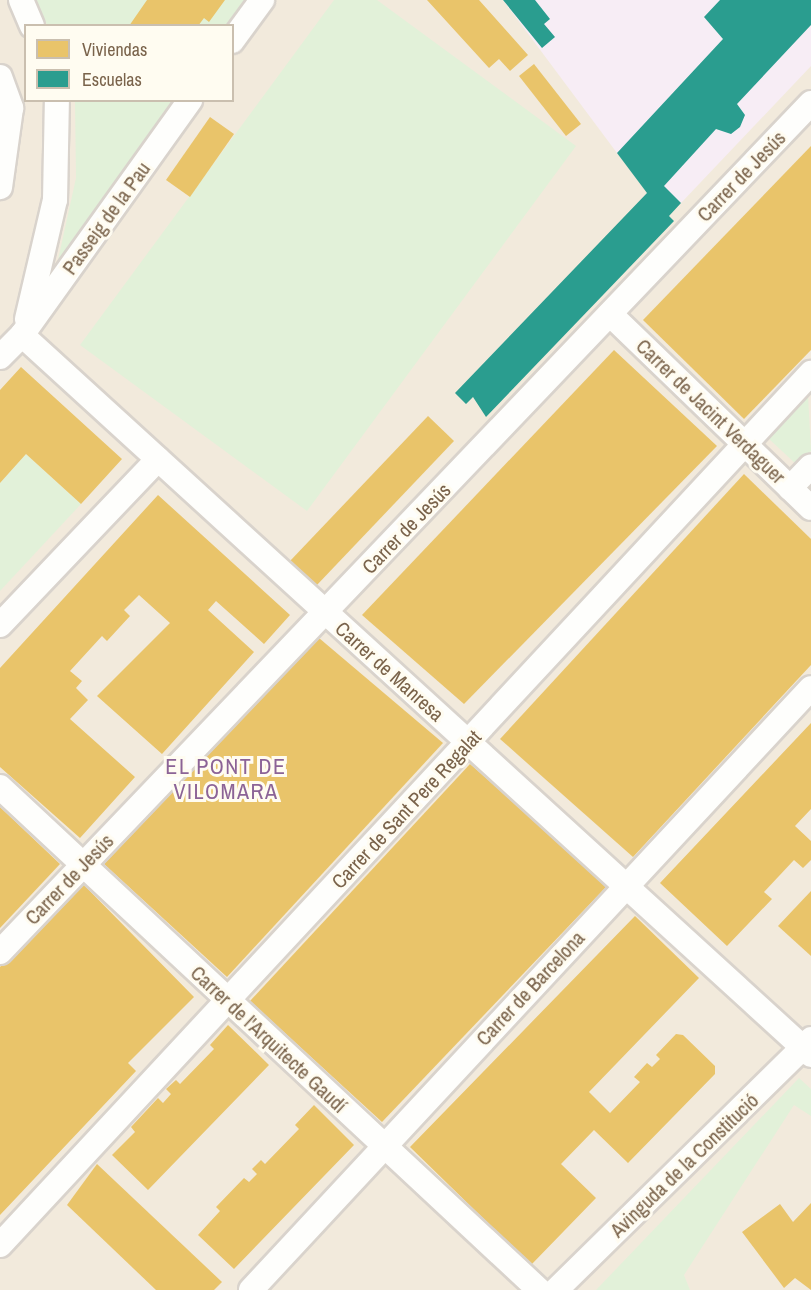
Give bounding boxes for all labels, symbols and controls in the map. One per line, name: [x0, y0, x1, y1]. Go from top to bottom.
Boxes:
legend: [24, 24, 234, 102]
text: Viviendas: [82, 37, 147, 62]
text: Escuelas: [82, 67, 142, 92]
street label: Carrer de Jesús: [692, 126, 790, 226]
street label: Passeig de la Pau: [57, 157, 155, 279]
street label: Carrer de Jacint Verdaguer: [632, 334, 790, 488]
street label: Carrer de Jesús: [357, 478, 455, 578]
street label: Carrer de Manresa: [331, 616, 449, 726]
street label: Carrer de Sant Pere Regalat: [326, 725, 486, 893]
district label: EL PONT DE VILOMARA: [165, 753, 287, 804]
street label: Carrer de Jesús: [20, 829, 118, 929]
street label: Carrer de Barcelona: [471, 926, 589, 1050]
street label: Carrer de l'Arquitecte Gaudí: [186, 960, 352, 1118]
street label: Avinguda de la Constitució: [605, 1088, 763, 1242]

